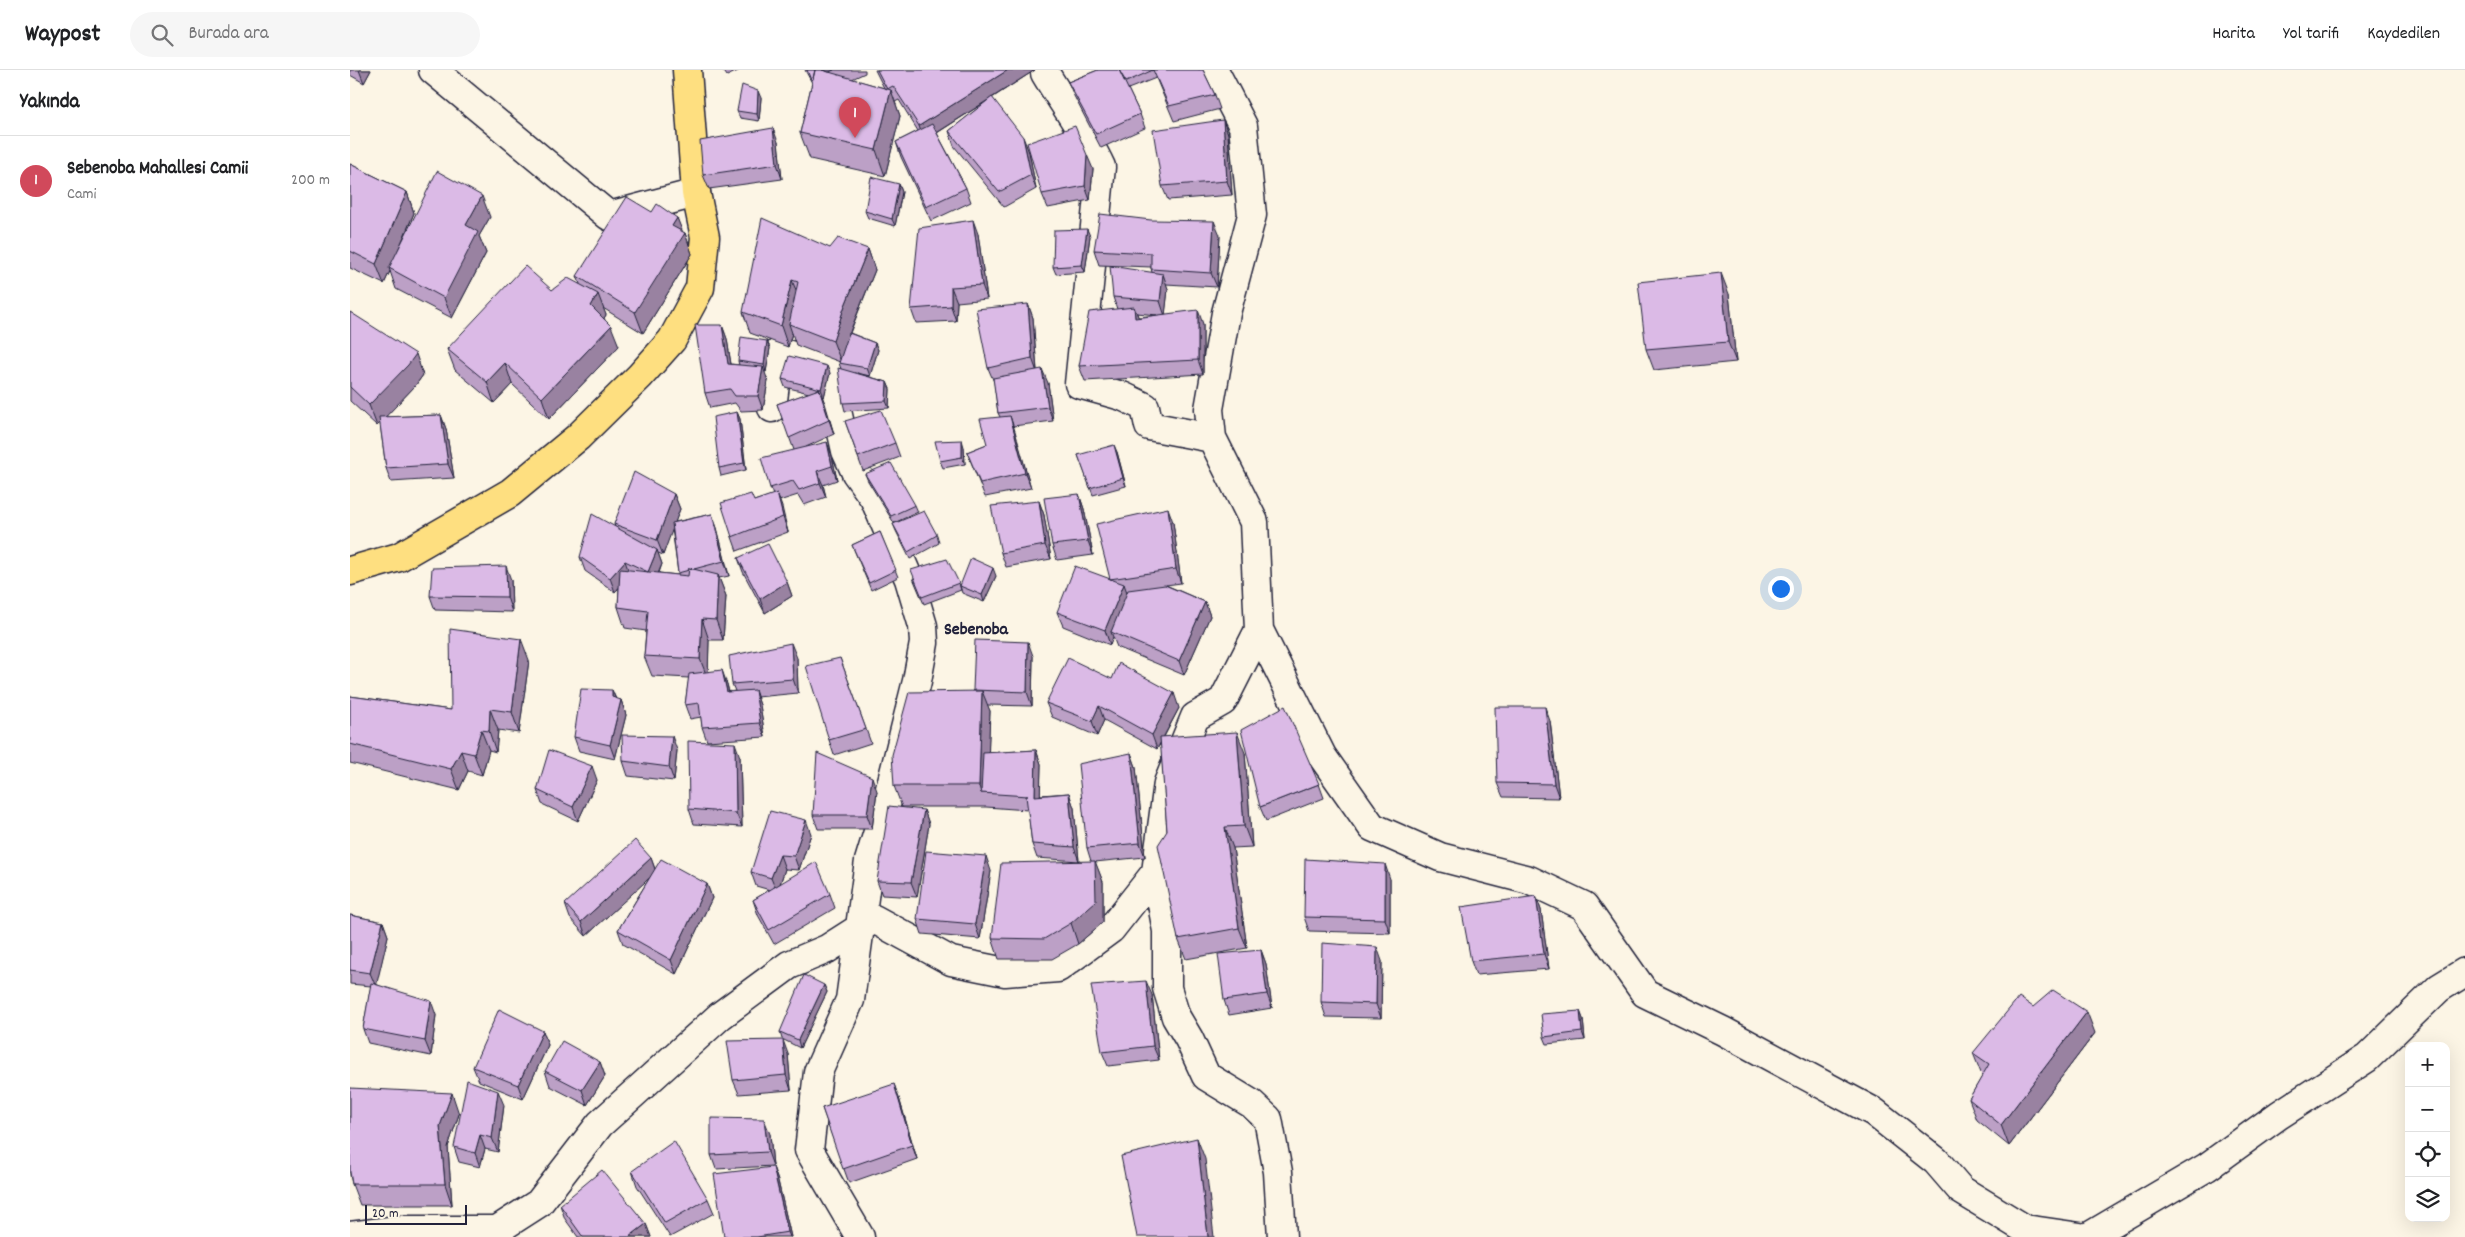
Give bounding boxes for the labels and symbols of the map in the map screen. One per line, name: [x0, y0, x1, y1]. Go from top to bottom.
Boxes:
pin: 1: [839, 97, 871, 138]
your location: [1768, 576, 1794, 602]
district label: Sebenoba: [944, 618, 1009, 643]
scale bar: [365, 1202, 468, 1225]

